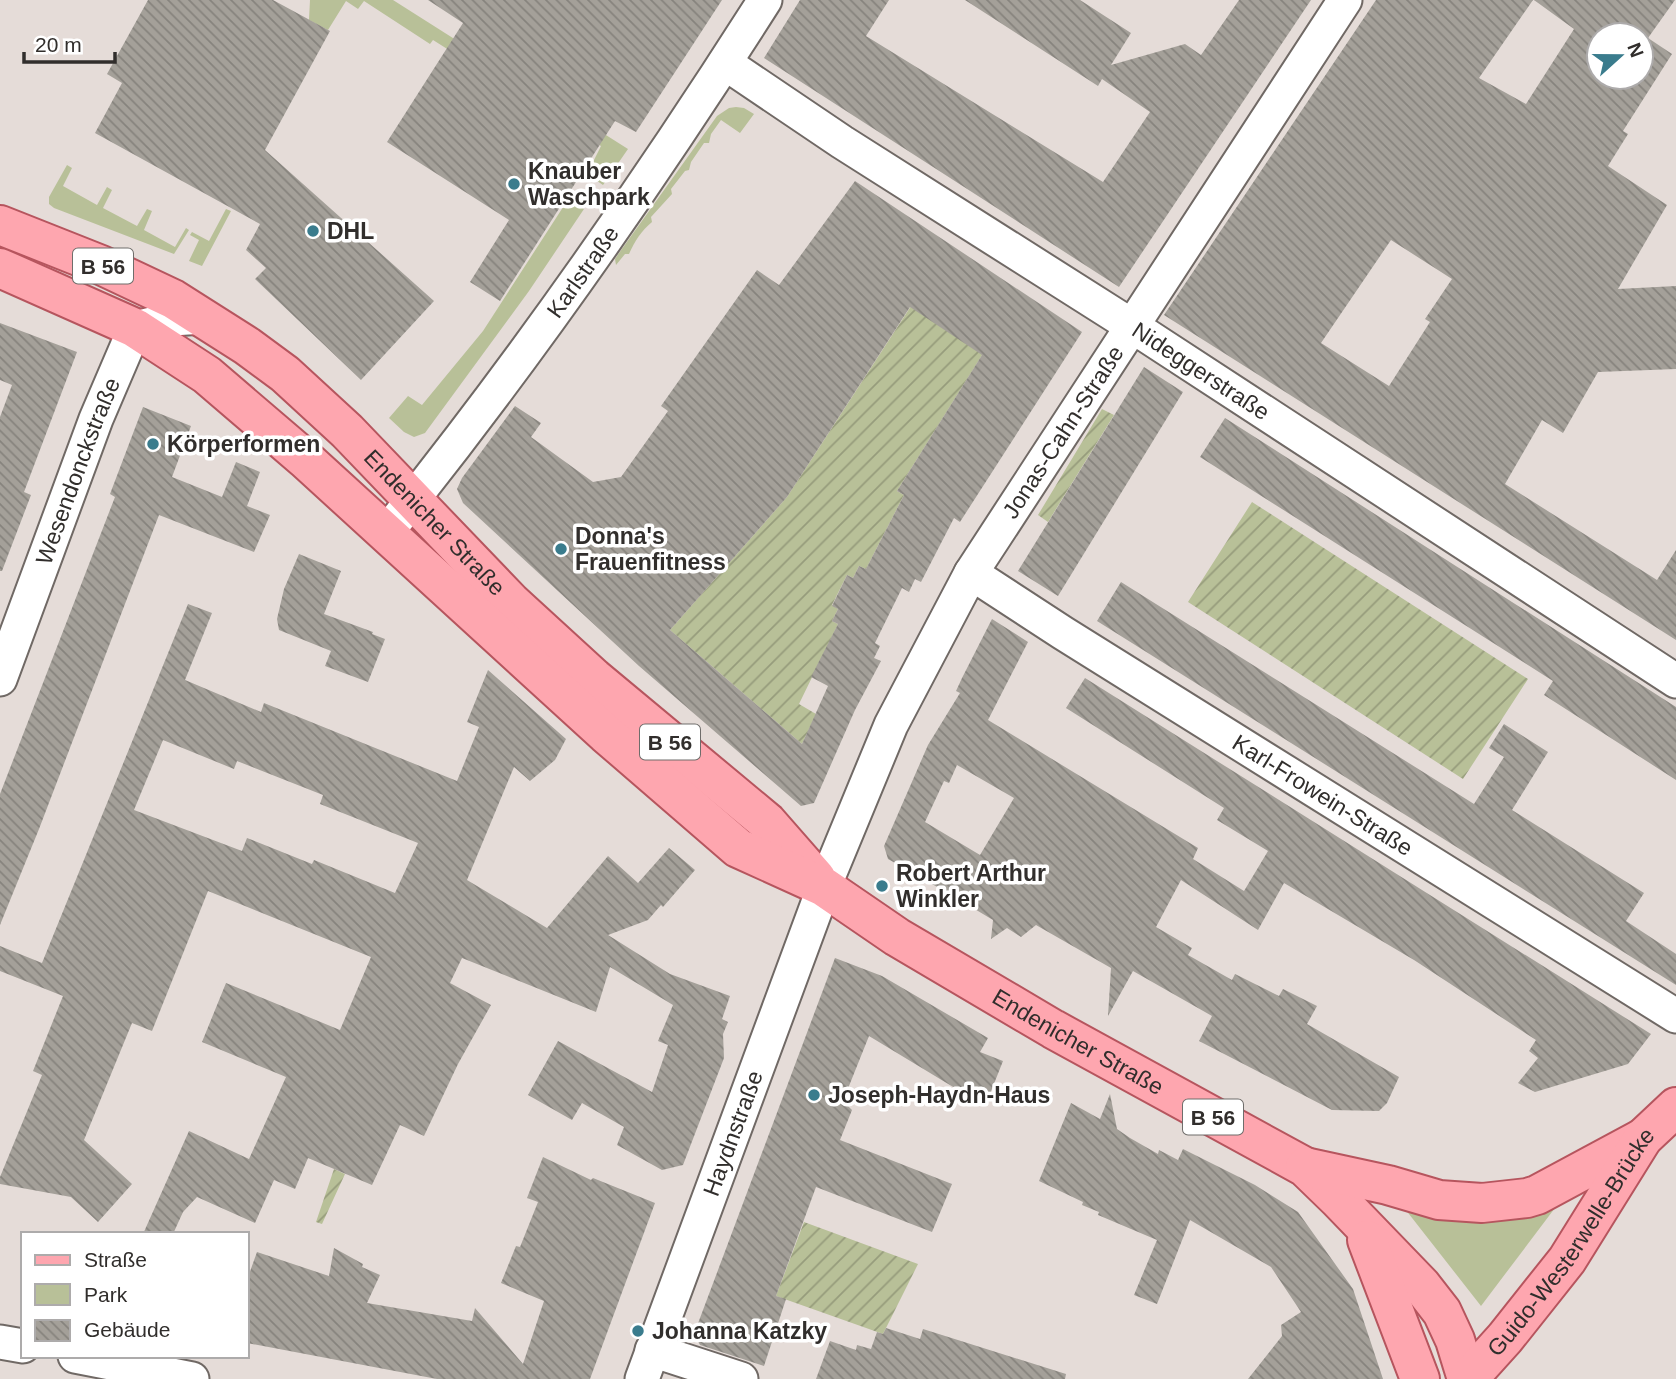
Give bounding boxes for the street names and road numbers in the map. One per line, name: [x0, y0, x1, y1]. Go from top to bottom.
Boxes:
street label: Karlstraße: [541, 221, 624, 323]
road number: B 56: [73, 248, 133, 284]
street label: Nideggerstraße: [1127, 317, 1275, 425]
street label: Jonas-Cahn-Straße: [997, 341, 1129, 523]
street label: Wesendonckstraße: [30, 374, 125, 568]
street label: Endenicher Straße: [359, 444, 510, 601]
road number: B 56: [640, 724, 700, 760]
street label: Karl-Frowein-Straße: [1228, 729, 1417, 861]
street label: Endenicher Straße: [988, 983, 1168, 1100]
street label: Haydnstraße: [698, 1067, 768, 1200]
road number: B 56: [1183, 1100, 1243, 1134]
street label: Guido-Westerwelle-Brücke: [1482, 1122, 1659, 1361]

